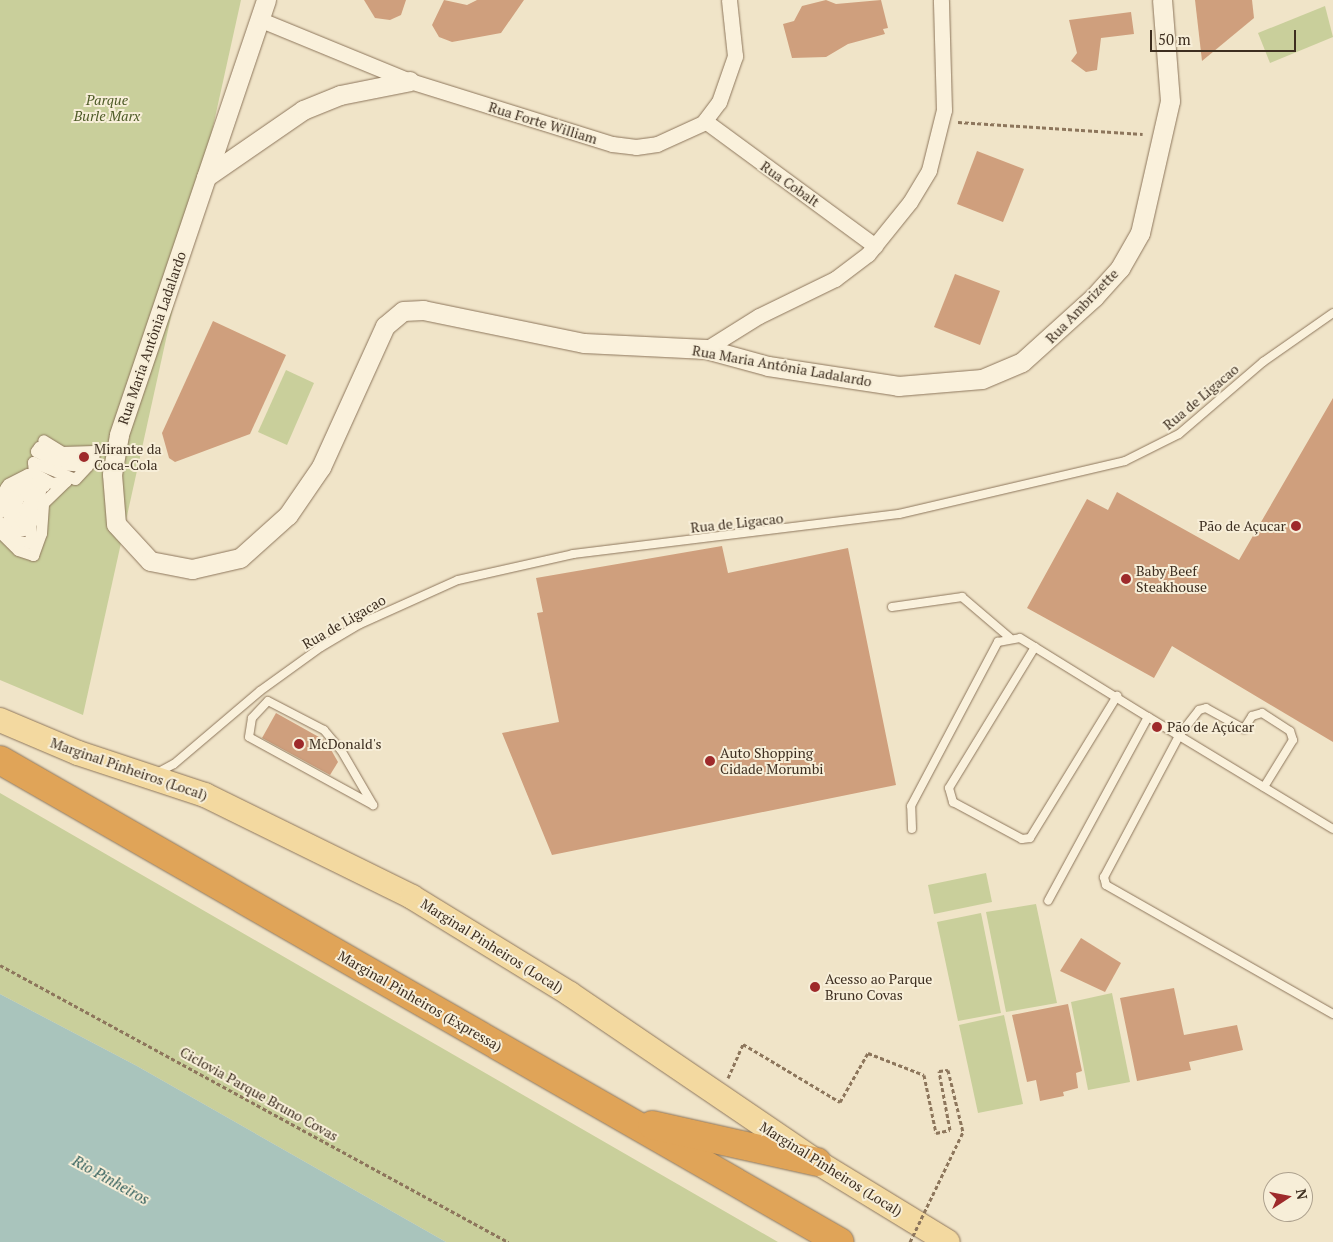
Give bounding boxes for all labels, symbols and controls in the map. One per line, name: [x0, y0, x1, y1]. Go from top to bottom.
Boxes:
scale bar: [1153, 20, 1299, 52]
text: 50 m: [1158, 29, 1191, 49]
park label: Parque Burle Marx: [74, 92, 140, 124]
street label: Rua Forte William: [487, 98, 599, 148]
street label: Rua Cobalt: [757, 158, 823, 210]
street label: Rua Maria Antônia Ladalardo: [114, 249, 190, 427]
street label: Rua Ambrizette: [1042, 265, 1122, 347]
street label: Rua Maria Antônia Ladalardo: [691, 342, 873, 390]
street label: Rua de Ligacao: [1160, 361, 1242, 433]
place label: Mirante da Coca-Cola: [94, 441, 162, 474]
marker: Mirante da Coca-Cola: [78, 451, 90, 463]
street label: Rua de Ligacao: [690, 510, 784, 536]
place label: Pão de Açucar: [1199, 518, 1286, 534]
marker: Pão de Açucar: [1290, 520, 1302, 532]
place label: Baby Beef Steakhouse: [1136, 563, 1207, 596]
marker: Baby Beef Steakhouse: [1120, 573, 1132, 585]
street label: Rua de Ligacao: [299, 591, 389, 653]
place label: Pão de Açúcar: [1167, 719, 1254, 735]
marker: Pão de Açúcar: [1151, 721, 1163, 733]
street label: Marginal Pinheiros (Local): [48, 734, 210, 804]
place label: McDonald's: [309, 736, 381, 752]
marker: McDonald's: [293, 738, 305, 750]
place label: Auto Shopping Cidade Morumbi: [720, 745, 824, 778]
marker: Auto Shopping Cidade Morumbi: [704, 755, 716, 767]
street label: Marginal Pinheiros (Local): [418, 895, 566, 997]
street label: Marginal Pinheiros (Expressa): [335, 947, 505, 1055]
place label: Acesso ao Parque Bruno Covas: [825, 971, 932, 1004]
marker: Acesso ao Parque Bruno Covas: [809, 981, 821, 993]
street label: Ciclovia Parque Bruno Covas: [177, 1043, 341, 1145]
street label: Marginal Pinheiros (Local): [757, 1118, 905, 1220]
water label: Rio Pinheiros: [70, 1152, 152, 1208]
north arrow: [1263, 1172, 1313, 1222]
text: N: [1292, 1187, 1313, 1201]

